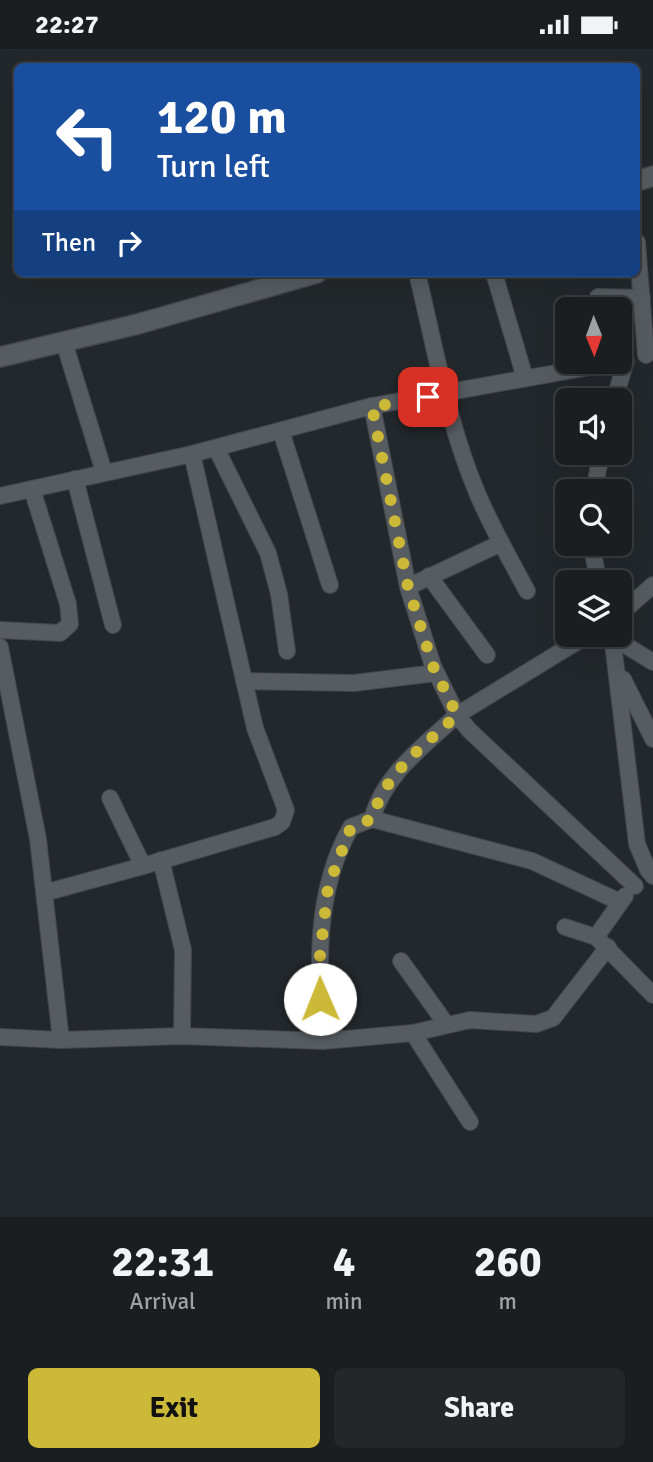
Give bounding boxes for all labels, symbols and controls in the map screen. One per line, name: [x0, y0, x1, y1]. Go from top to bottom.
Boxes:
text: 22:27: [35, 9, 99, 41]
text: 120 m: [157, 87, 287, 147]
icon: left: [42, 91, 133, 182]
text: Turn left: [157, 147, 270, 186]
icon: right: [110, 224, 148, 262]
text: Then: [42, 227, 96, 259]
north arrow: [555, 297, 632, 375]
map controls: [555, 297, 632, 647]
pin: [398, 367, 458, 427]
icon: arrive: [409, 378, 447, 416]
button: sound: [555, 388, 632, 465]
button: search: [555, 479, 632, 556]
button: layers: [555, 570, 632, 647]
position arrow: [283, 962, 357, 1036]
text: 22:31: [111, 1237, 214, 1288]
text: 4: [333, 1237, 355, 1288]
text: 260: [474, 1237, 542, 1288]
text: Arrival: [130, 1287, 196, 1316]
text: min: [325, 1287, 363, 1316]
text: m: [499, 1287, 517, 1316]
button: Exit: [28, 1368, 320, 1448]
button: Share: [334, 1368, 625, 1448]

